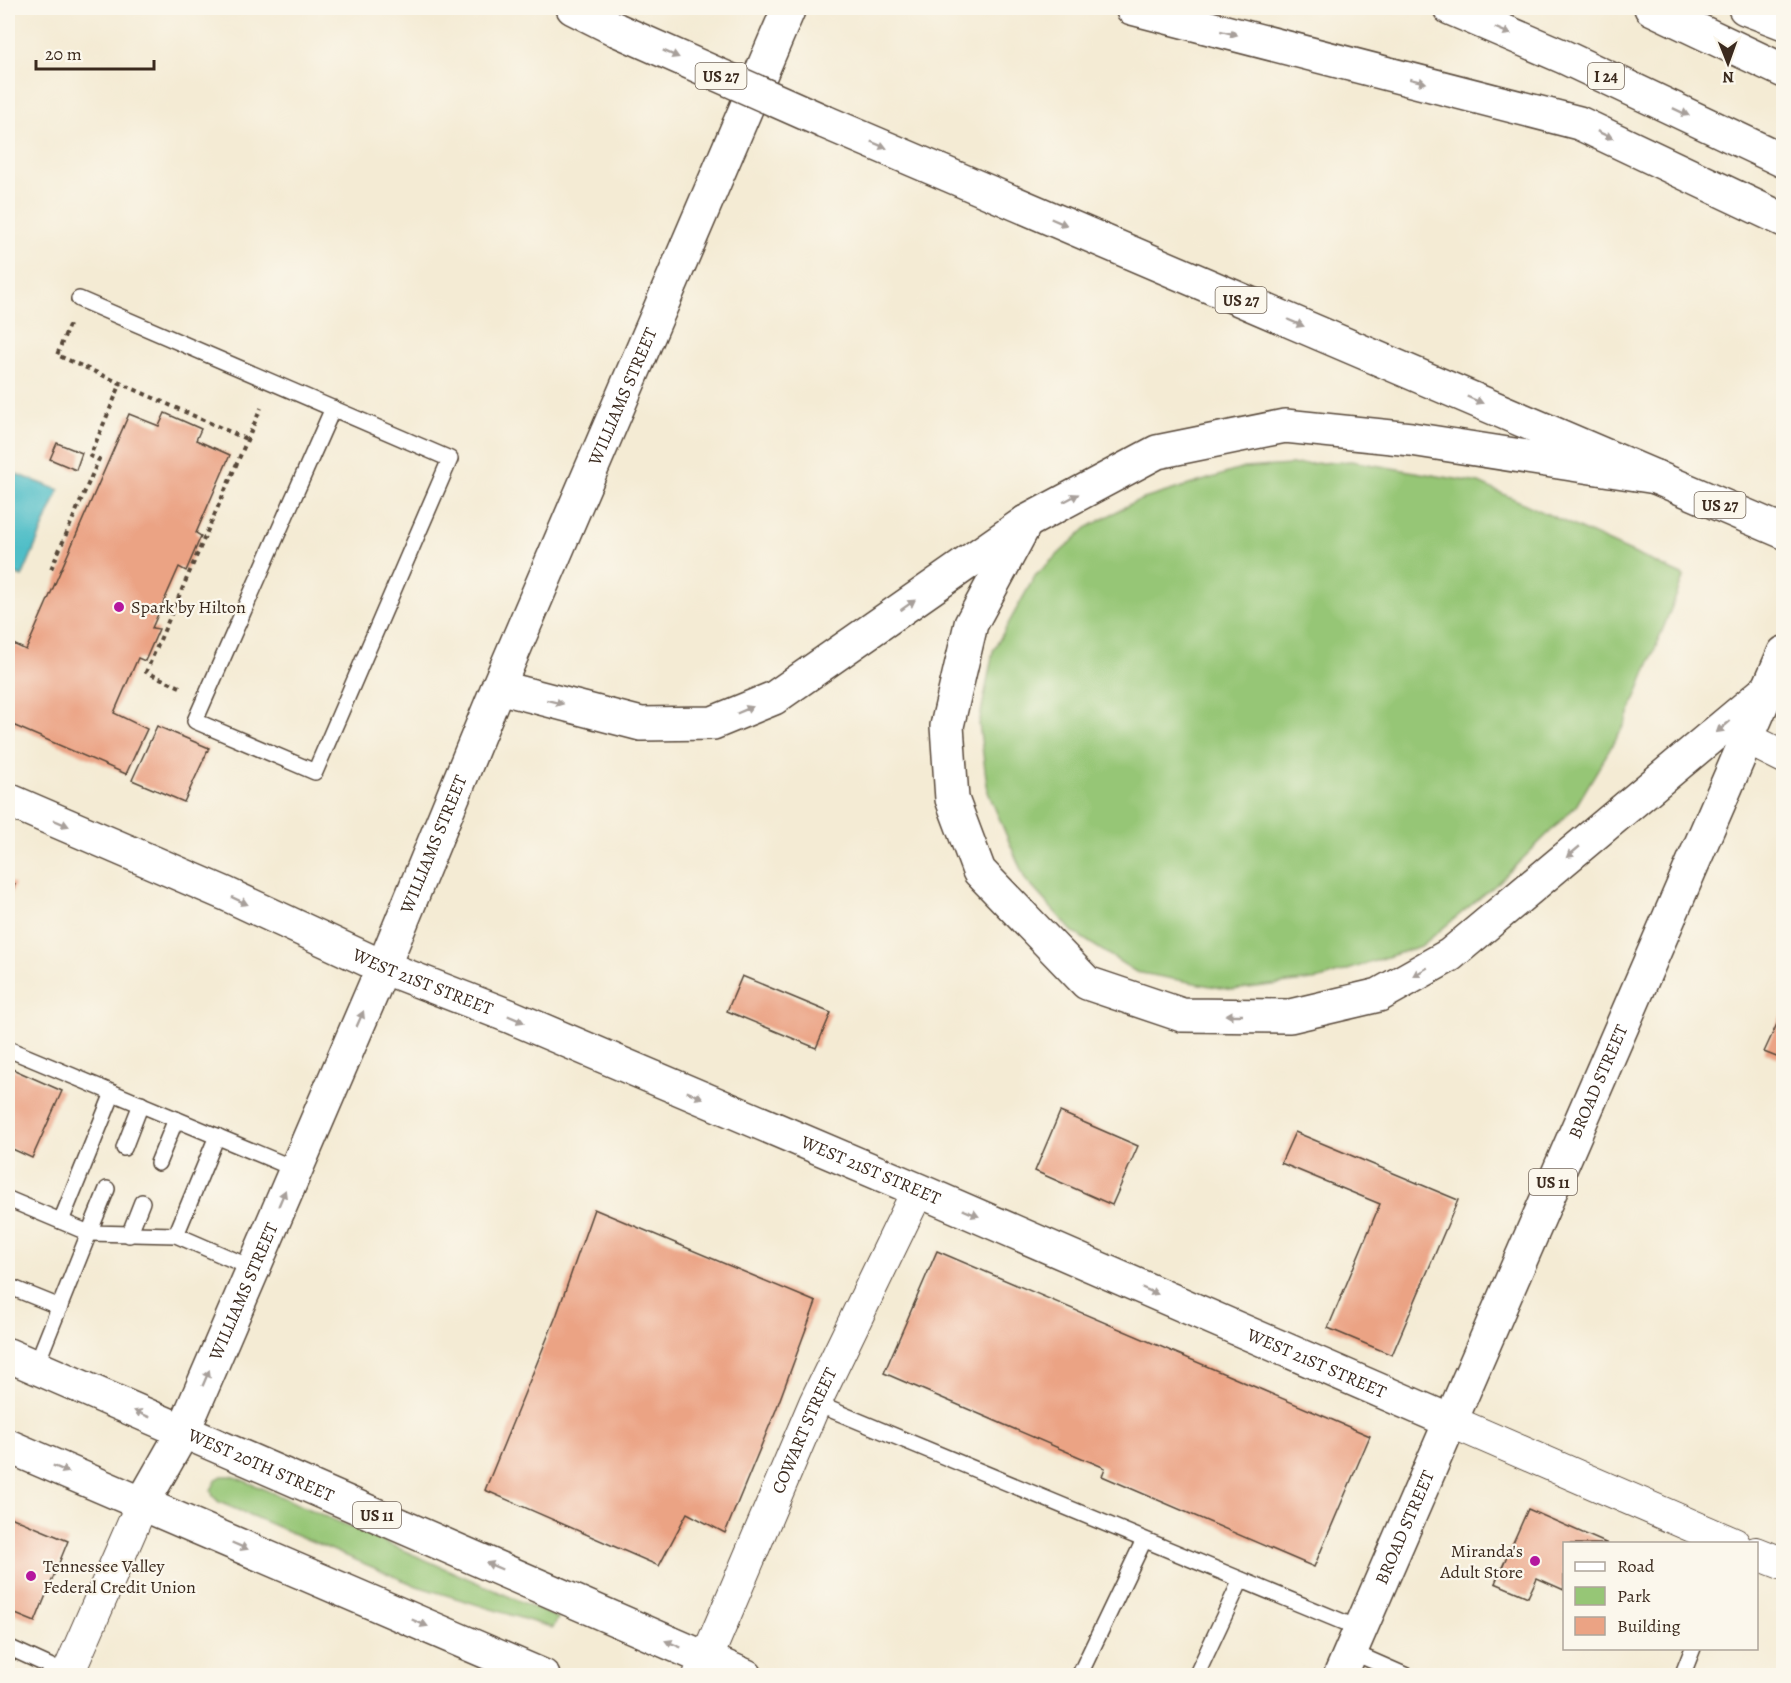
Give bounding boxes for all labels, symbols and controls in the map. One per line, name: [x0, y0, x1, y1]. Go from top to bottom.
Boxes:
one-way arrow: [1495, 26, 1513, 36]
one-way arrow: [1220, 28, 1238, 38]
scale bar: [36, 33, 154, 71]
north arrow: [1698, 33, 1758, 93]
text: 20 m: [45, 42, 82, 66]
one-way arrow: [662, 50, 680, 59]
road number: US 27: [696, 63, 746, 89]
road number: I 24: [1588, 63, 1624, 89]
text: N: [1722, 66, 1734, 88]
one-way arrow: [1409, 77, 1427, 87]
one-way arrow: [1672, 107, 1689, 116]
one-way arrow: [1597, 130, 1615, 140]
one-way arrow: [871, 140, 889, 150]
one-way arrow: [1050, 217, 1068, 227]
road number: US 27: [1216, 287, 1266, 313]
one-way arrow: [1287, 318, 1305, 328]
street label: WILLIAMS STREET: [582, 324, 663, 470]
one-way arrow: [1466, 396, 1484, 405]
road number: US 27: [1694, 492, 1746, 518]
one-way arrow: [1063, 493, 1080, 503]
place label: Spark by Hilton: [131, 595, 246, 619]
one-way arrow: [899, 599, 915, 611]
marker: Spark by Hilton: [112, 600, 126, 614]
one-way arrow: [546, 697, 564, 707]
one-way arrow: [736, 705, 754, 715]
one-way arrow: [1715, 720, 1731, 733]
street label: WILLIAMS STREET: [394, 771, 473, 918]
one-way arrow: [53, 818, 71, 828]
one-way arrow: [1565, 845, 1581, 858]
one-way arrow: [232, 896, 249, 905]
street label: WEST 21ST STREET: [348, 942, 497, 1021]
one-way arrow: [1411, 967, 1428, 977]
one-way arrow: [1224, 1010, 1243, 1020]
one-way arrow: [355, 1011, 364, 1028]
one-way arrow: [507, 1015, 525, 1024]
street label: BROAD STREET: [1563, 1021, 1633, 1142]
one-way arrow: [687, 1091, 704, 1100]
street label: WEST 21ST STREET: [796, 1129, 945, 1210]
road number: US 11: [1529, 1169, 1577, 1195]
one-way arrow: [277, 1189, 287, 1207]
one-way arrow: [963, 1209, 980, 1218]
street label: WILLIAMS STREET: [203, 1219, 284, 1365]
one-way arrow: [1142, 1286, 1160, 1296]
street label: WEST 21ST STREET: [1243, 1322, 1390, 1404]
street label: COWART STREET: [766, 1363, 842, 1497]
one-way arrow: [202, 1369, 211, 1387]
one-way arrow: [132, 1409, 150, 1419]
street label: WEST 20TH STREET: [183, 1422, 338, 1507]
one-way arrow: [53, 1464, 71, 1474]
street label: BROAD STREET: [1369, 1466, 1440, 1588]
road number: US 11: [353, 1502, 401, 1528]
place label: Miranda's Adult Store: [1439, 1539, 1523, 1584]
one-way arrow: [232, 1541, 250, 1551]
legend: [1563, 1542, 1758, 1650]
place label: Tennessee Valley Federal Credit Union: [43, 1554, 196, 1599]
marker: Miranda's Adult Store: [1528, 1554, 1542, 1568]
text: Road: [1617, 1554, 1655, 1578]
one-way arrow: [486, 1562, 503, 1571]
marker: Tennessee Valley Federal Credit Union: [24, 1569, 38, 1583]
text: Park: [1617, 1584, 1651, 1608]
text: Building: [1617, 1614, 1681, 1638]
one-way arrow: [411, 1618, 428, 1627]
one-way arrow: [664, 1639, 682, 1648]

